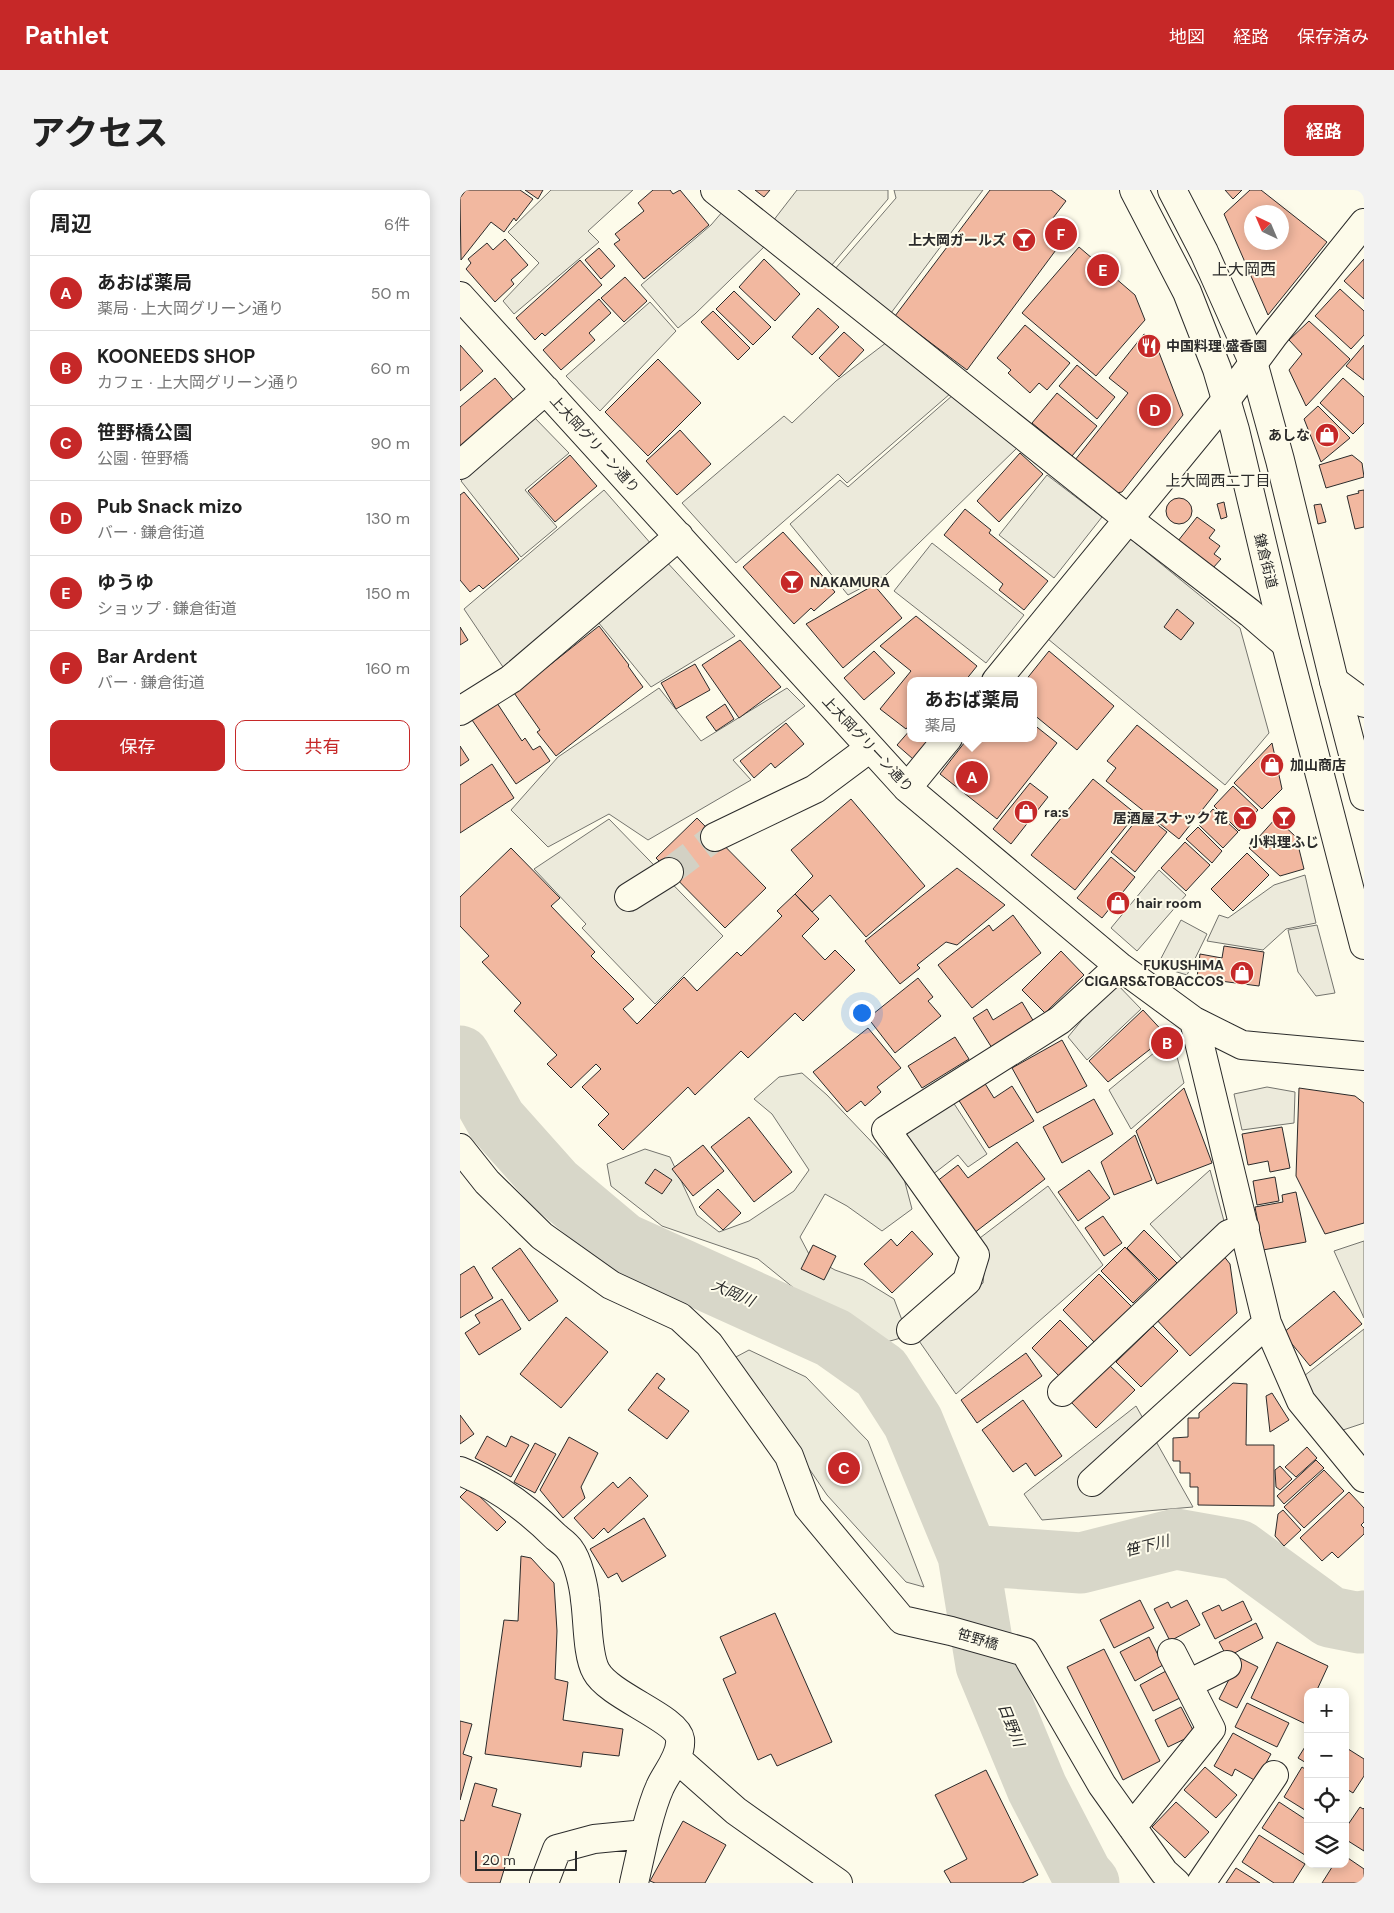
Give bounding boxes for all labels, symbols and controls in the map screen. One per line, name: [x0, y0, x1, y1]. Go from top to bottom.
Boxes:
text: Pathlet: [25, 20, 109, 51]
text: 地図: [1169, 25, 1205, 49]
text: 経路: [1233, 25, 1269, 49]
text: 保存済み: [1297, 25, 1369, 49]
button: 経路: [1284, 105, 1364, 156]
text: アクセス: [30, 110, 168, 156]
north arrow: [1244, 205, 1289, 250]
text: 周辺: [50, 210, 92, 238]
text: 6件: [384, 214, 410, 235]
pin: F: [1045, 215, 1077, 253]
bar icon: 上大岡ガールズ: [1011, 227, 1037, 253]
place label: 上大岡ガールズ: [908, 231, 1006, 249]
pin: E: [1087, 251, 1119, 289]
district label: 上大岡西: [1212, 259, 1276, 280]
text: あおば薬局: [97, 270, 192, 295]
text: A: [60, 283, 72, 304]
text: 50 m: [371, 283, 410, 304]
text: 薬局 · 上大岡グリーン通り: [97, 298, 284, 319]
restaurant icon: 中国料理 盛香園: [1136, 333, 1162, 359]
place label: 中国料理 盛香園: [1166, 337, 1267, 355]
text: KOONEEDS SHOP: [97, 344, 255, 369]
text: B: [61, 358, 71, 379]
text: 60 m: [370, 358, 410, 379]
text: カフェ · 上大岡グリーン通り: [97, 372, 300, 393]
street label: 上大岡グリーン通り: [546, 391, 644, 497]
pin: D: [1139, 391, 1171, 429]
text: 笹野橋公園: [97, 420, 192, 445]
shop icon: あしな: [1314, 422, 1340, 448]
place label: あしな: [1268, 426, 1310, 444]
text: C: [60, 433, 72, 454]
text: 90 m: [370, 433, 410, 454]
text: 公園 · 笹野橋: [97, 448, 189, 469]
district label: 上大岡西二丁目: [1165, 471, 1271, 491]
text: Pub Snack mizo: [97, 494, 243, 519]
text: D: [60, 508, 72, 529]
text: 130 m: [366, 508, 410, 529]
text: バー · 鎌倉街道: [97, 522, 205, 543]
street label: 鎌倉街道: [1250, 532, 1282, 590]
bar icon: NAKAMURA: [779, 569, 805, 595]
text: ゆうゆ: [97, 570, 154, 595]
place label: NAKAMURA: [810, 573, 890, 591]
text: E: [61, 583, 71, 604]
text: 150 m: [366, 583, 410, 604]
text: ショップ · 鎌倉街道: [97, 598, 237, 619]
text: Bar Ardent: [97, 644, 197, 669]
text: F: [62, 658, 70, 679]
text: 160 m: [366, 658, 410, 679]
text: バー · 鎌倉街道: [97, 672, 205, 693]
popup: [907, 677, 1037, 742]
text: あおば薬局: [924, 687, 1020, 712]
street label: 上大岡グリーン通り: [819, 692, 917, 796]
text: 薬局: [924, 715, 957, 736]
button: 保存: [50, 720, 225, 771]
button: 共有: [235, 720, 410, 771]
shop icon: 加山商店: [1259, 752, 1285, 778]
place label: 加山商店: [1290, 756, 1346, 774]
pin: A: [956, 758, 988, 796]
shop icon: ra:s: [1013, 799, 1039, 825]
place label: ra:s: [1044, 803, 1069, 821]
bar icon: 居酒屋スナック 花: [1232, 805, 1258, 831]
bar icon: 小料理ふじ: [1271, 805, 1297, 831]
place label: 居酒屋スナック 花: [1113, 809, 1228, 827]
place label: 小料理ふじ: [1249, 833, 1319, 851]
shop icon: hair room: [1105, 890, 1131, 916]
place label: hair room: [1136, 894, 1202, 912]
place label: FUKUSHIMA CIGARS&TOBACCOS: [1084, 956, 1224, 990]
shop icon: FUKUSHIMA CIGARS&TOBACCOS: [1229, 960, 1255, 986]
your location: [849, 1000, 875, 1026]
pin: B: [1151, 1024, 1183, 1062]
water label: 大岡川: [708, 1275, 759, 1312]
pin: C: [828, 1449, 860, 1487]
water label: 笹下川: [1123, 1530, 1173, 1561]
street label: 笹野橋: [955, 1625, 1001, 1653]
map controls: [1304, 1688, 1349, 1868]
button: +: [1304, 1688, 1349, 1733]
water label: 日野川: [993, 1700, 1029, 1751]
button: −: [1304, 1733, 1349, 1778]
button: locate: [1304, 1778, 1349, 1823]
button: layers: [1304, 1823, 1349, 1868]
scale bar: [475, 1848, 578, 1871]
text: 20 m: [482, 1851, 516, 1869]

